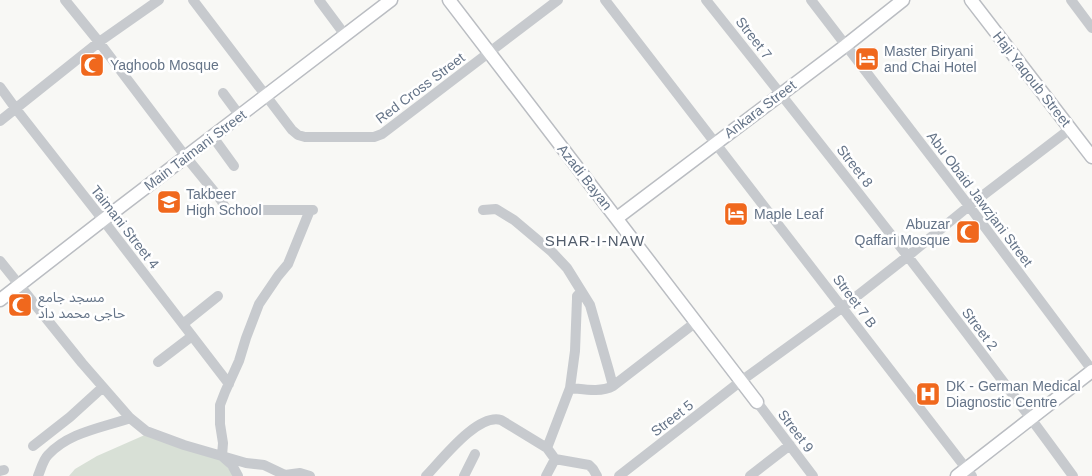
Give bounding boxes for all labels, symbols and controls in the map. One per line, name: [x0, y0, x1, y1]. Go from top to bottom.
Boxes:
street label: Street 7: [733, 14, 776, 62]
street label: Haji Yaqoub Street: [990, 28, 1074, 130]
place label: Master Biryani and Chai Hotel: [884, 43, 977, 75]
hotel icon: Master Biryani and Chai Hotel: [854, 46, 880, 72]
street label: Red Cross Street: [372, 49, 468, 127]
mosque icon: Yaghoob Mosque: [79, 52, 105, 78]
place label: Yaghoob Mosque: [110, 57, 219, 73]
street label: Ankara Street: [721, 77, 799, 141]
street label: Main Taimani Street: [141, 106, 249, 194]
street label: Abu Obaid Jawzjani Street: [924, 128, 1036, 270]
street label: Azadi Bayan: [554, 141, 616, 213]
street label: Street 8: [834, 142, 877, 190]
street label: Taimani Street 4: [88, 182, 163, 272]
place label: Takbeer High School: [186, 186, 262, 218]
school or university icon: Takbeer High School: [156, 189, 182, 215]
hotel icon: Maple Leaf: [723, 201, 749, 227]
place label: Maple Leaf: [754, 206, 823, 222]
place label: Abuzar Qaffari Mosque: [855, 216, 950, 248]
mosque icon: Abuzar Qaffari Mosque: [955, 219, 981, 245]
district label: SHAR-I-NAW: [545, 232, 645, 249]
street label: Street 7 B: [830, 271, 880, 331]
place label: مسجد جامع حاجی محمد داد: [38, 289, 125, 322]
mosque icon: مسجد جامع حاجی محمد داد: [7, 292, 33, 318]
street label: Street 2: [959, 305, 1001, 354]
place label: DK - German Medical Diagnostic Centre: [946, 378, 1081, 410]
hospital icon: DK - German Medical Diagnostic Centre: [915, 381, 941, 407]
street label: Street 5: [648, 396, 696, 439]
street label: Street 9: [775, 407, 817, 456]

